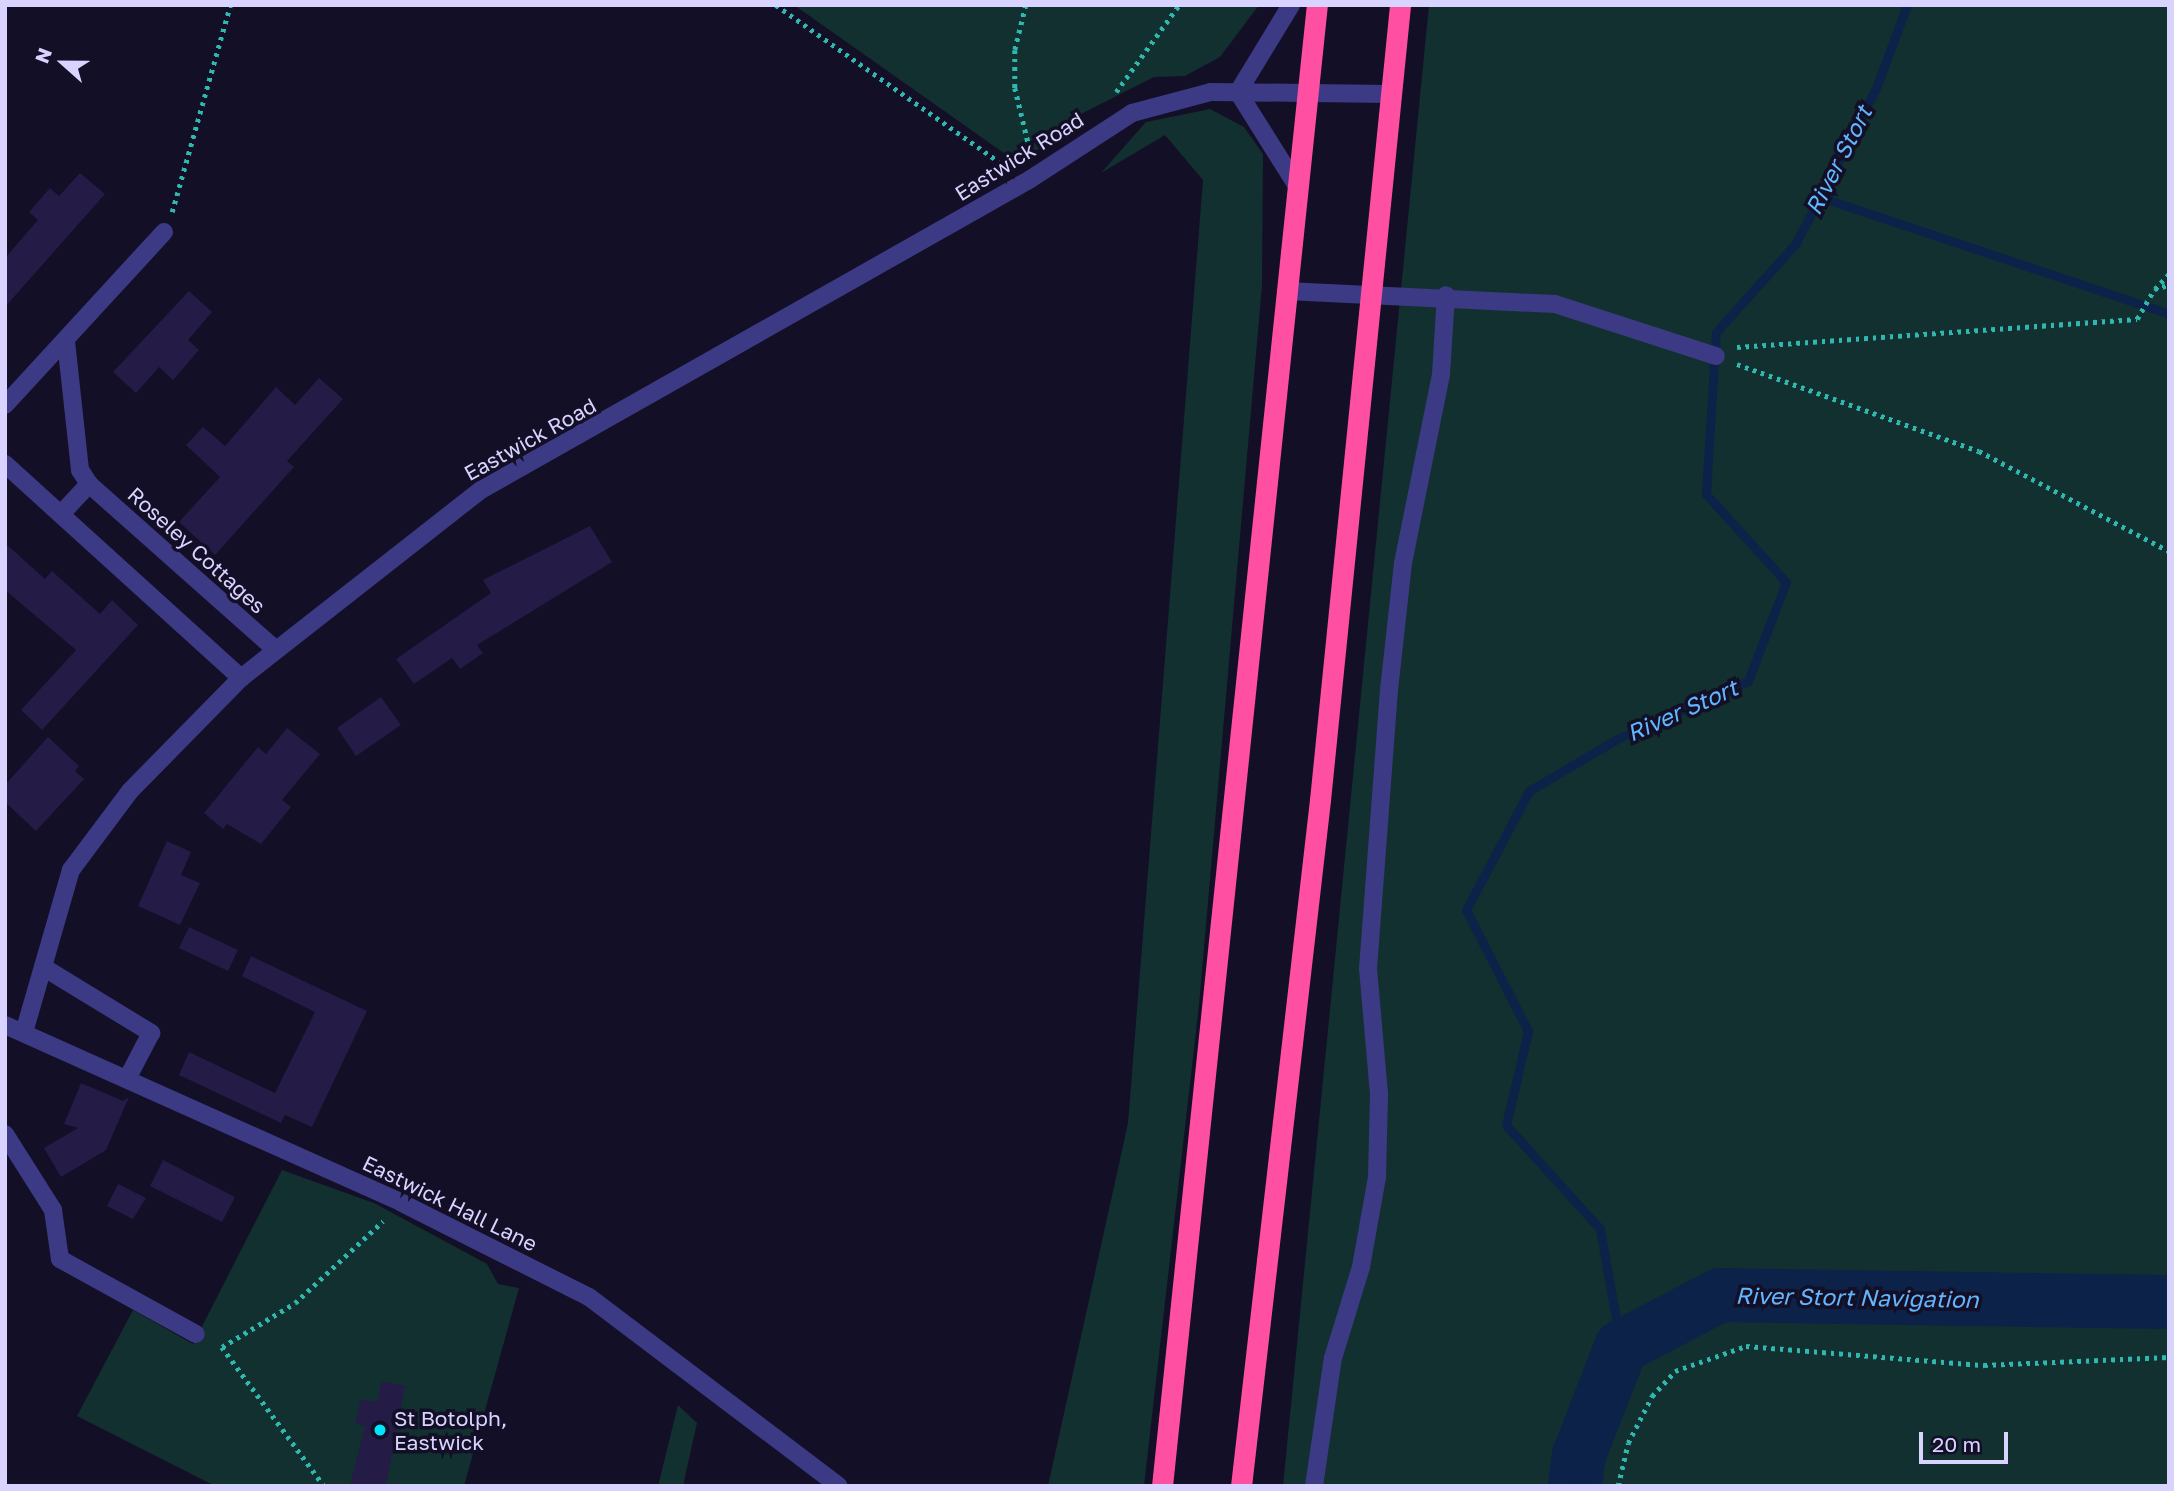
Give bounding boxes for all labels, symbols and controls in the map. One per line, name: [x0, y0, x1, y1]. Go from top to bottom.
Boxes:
north arrow: [28, 28, 98, 98]
text: N: [30, 44, 56, 66]
water label: River Stort: [1799, 101, 1877, 219]
street label: Eastwick Road: [950, 106, 1088, 206]
street label: Eastwick Road: [460, 392, 600, 486]
street label: Roseley Cottages: [123, 481, 271, 619]
water label: River Stort: [1622, 673, 1742, 747]
street label: Eastwick Hall Lane: [359, 1150, 541, 1256]
water label: River Stort Navigation: [1735, 1281, 1979, 1313]
place label: St Botolph, Eastwick: [394, 1405, 507, 1455]
scale bar: [1922, 1418, 2011, 1462]
marker: St Botolph, Eastwick: [372, 1422, 388, 1438]
text: 20 m: [1932, 1431, 1981, 1457]

